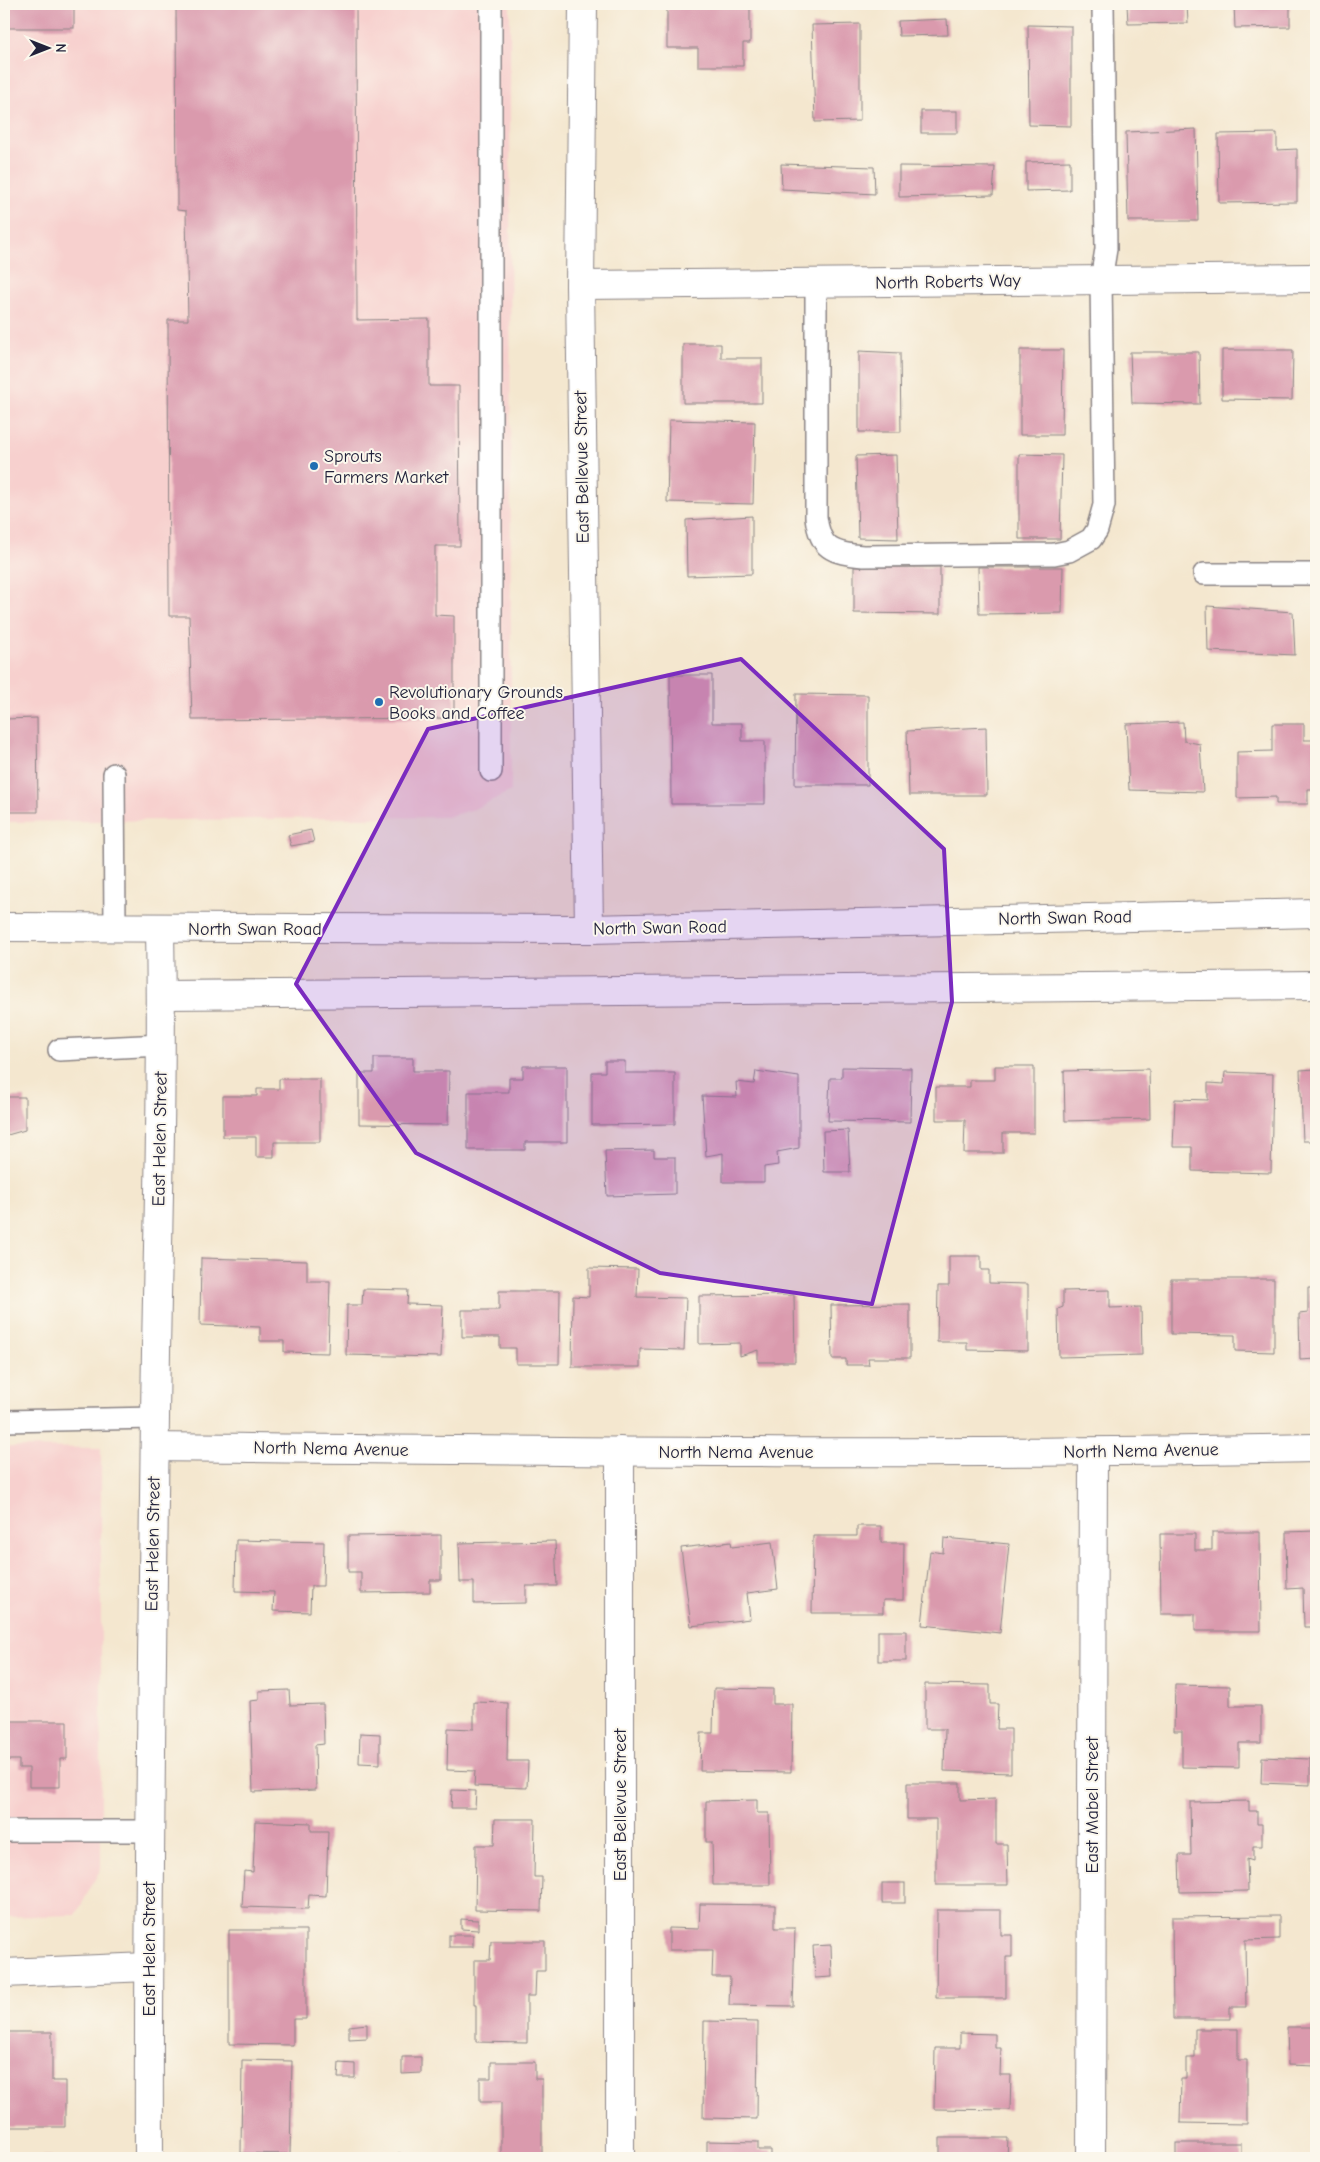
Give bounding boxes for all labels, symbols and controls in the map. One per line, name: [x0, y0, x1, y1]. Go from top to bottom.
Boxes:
north arrow: [22, 22, 72, 72]
text: N: [52, 43, 69, 53]
street label: North Roberts Way: [875, 270, 1022, 294]
street label: East Bellevue Street: [570, 390, 594, 544]
place label: Sprouts Farmers Market: [324, 446, 449, 488]
marker: Sprouts Farmers Market: [308, 460, 320, 472]
place label: Revolutionary Grounds Books and Coffee: [389, 682, 563, 724]
marker: Revolutionary Grounds Books and Coffee: [373, 696, 385, 708]
street label: North Swan Road: [998, 906, 1132, 930]
street label: North Swan Road: [593, 916, 727, 940]
street label: North Swan Road: [188, 919, 322, 940]
street label: East Helen Street: [148, 1071, 172, 1207]
street label: North Nema Avenue: [253, 1437, 409, 1461]
street label: North Nema Avenue: [1063, 1439, 1219, 1463]
street label: North Nema Avenue: [658, 1442, 814, 1463]
street label: East Helen Street: [141, 1476, 165, 1612]
street label: East Bellevue Street: [610, 1728, 631, 1881]
street label: East Mabel Street: [1082, 1736, 1103, 1873]
street label: East Helen Street: [139, 1881, 160, 2016]

